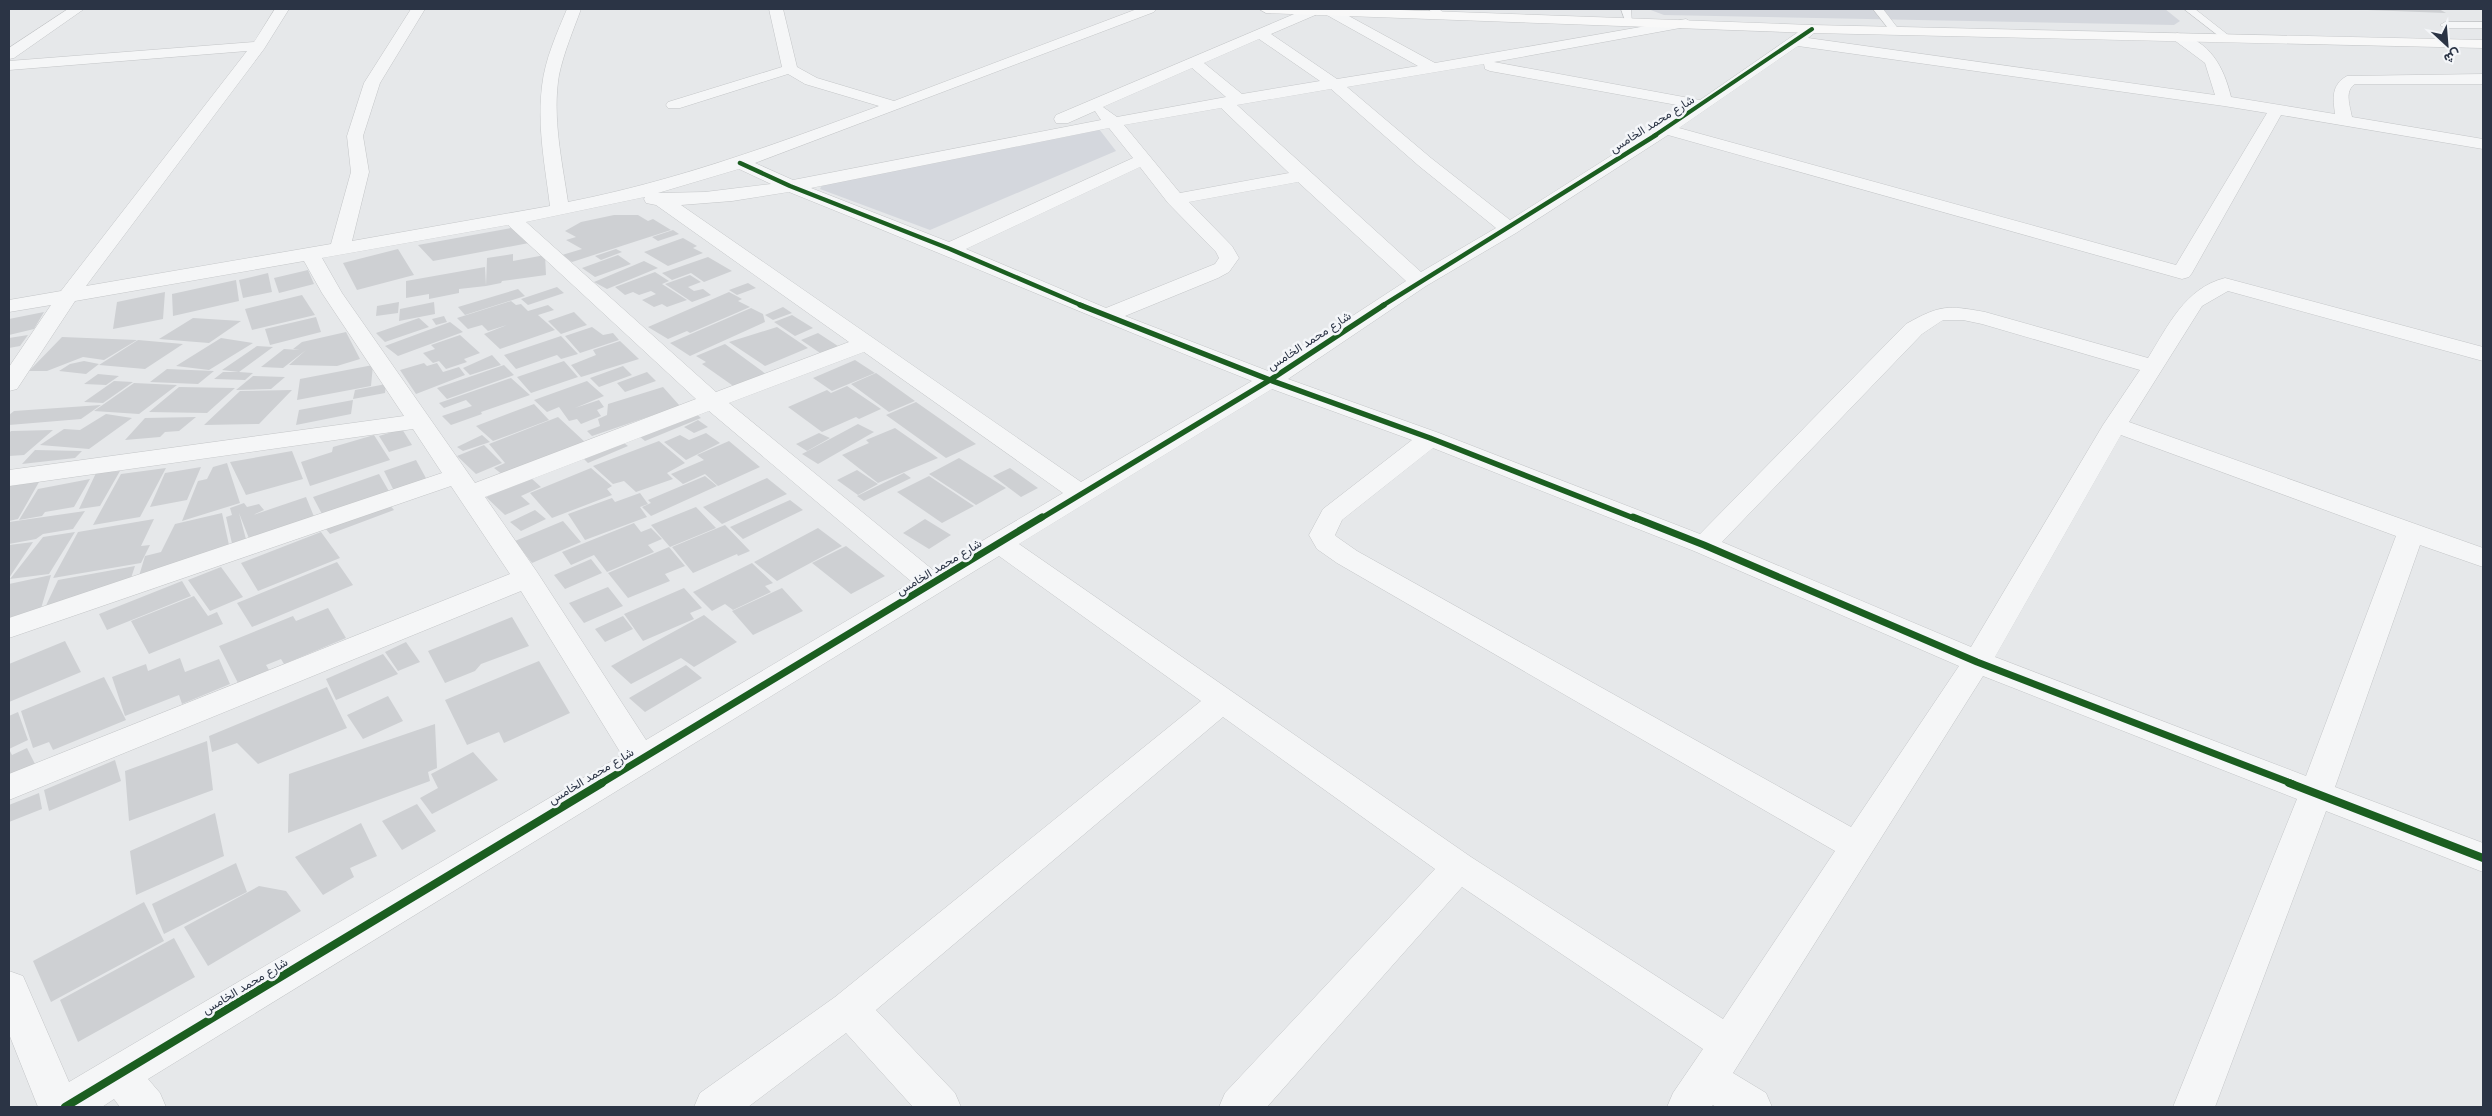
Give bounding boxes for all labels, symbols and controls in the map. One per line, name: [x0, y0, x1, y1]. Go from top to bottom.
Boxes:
north arrow: [2422, 20, 2472, 70]
text: ش: [2441, 45, 2464, 68]
street label: شارع محمد الخامس: [1607, 92, 1698, 157]
street label: شارع محمد الخامس: [1264, 309, 1355, 375]
street label: شارع محمد الخامس: [894, 536, 985, 600]
street label: شارع محمد الخامس: [546, 745, 637, 809]
street label: شارع محمد الخامس: [200, 955, 291, 1019]

